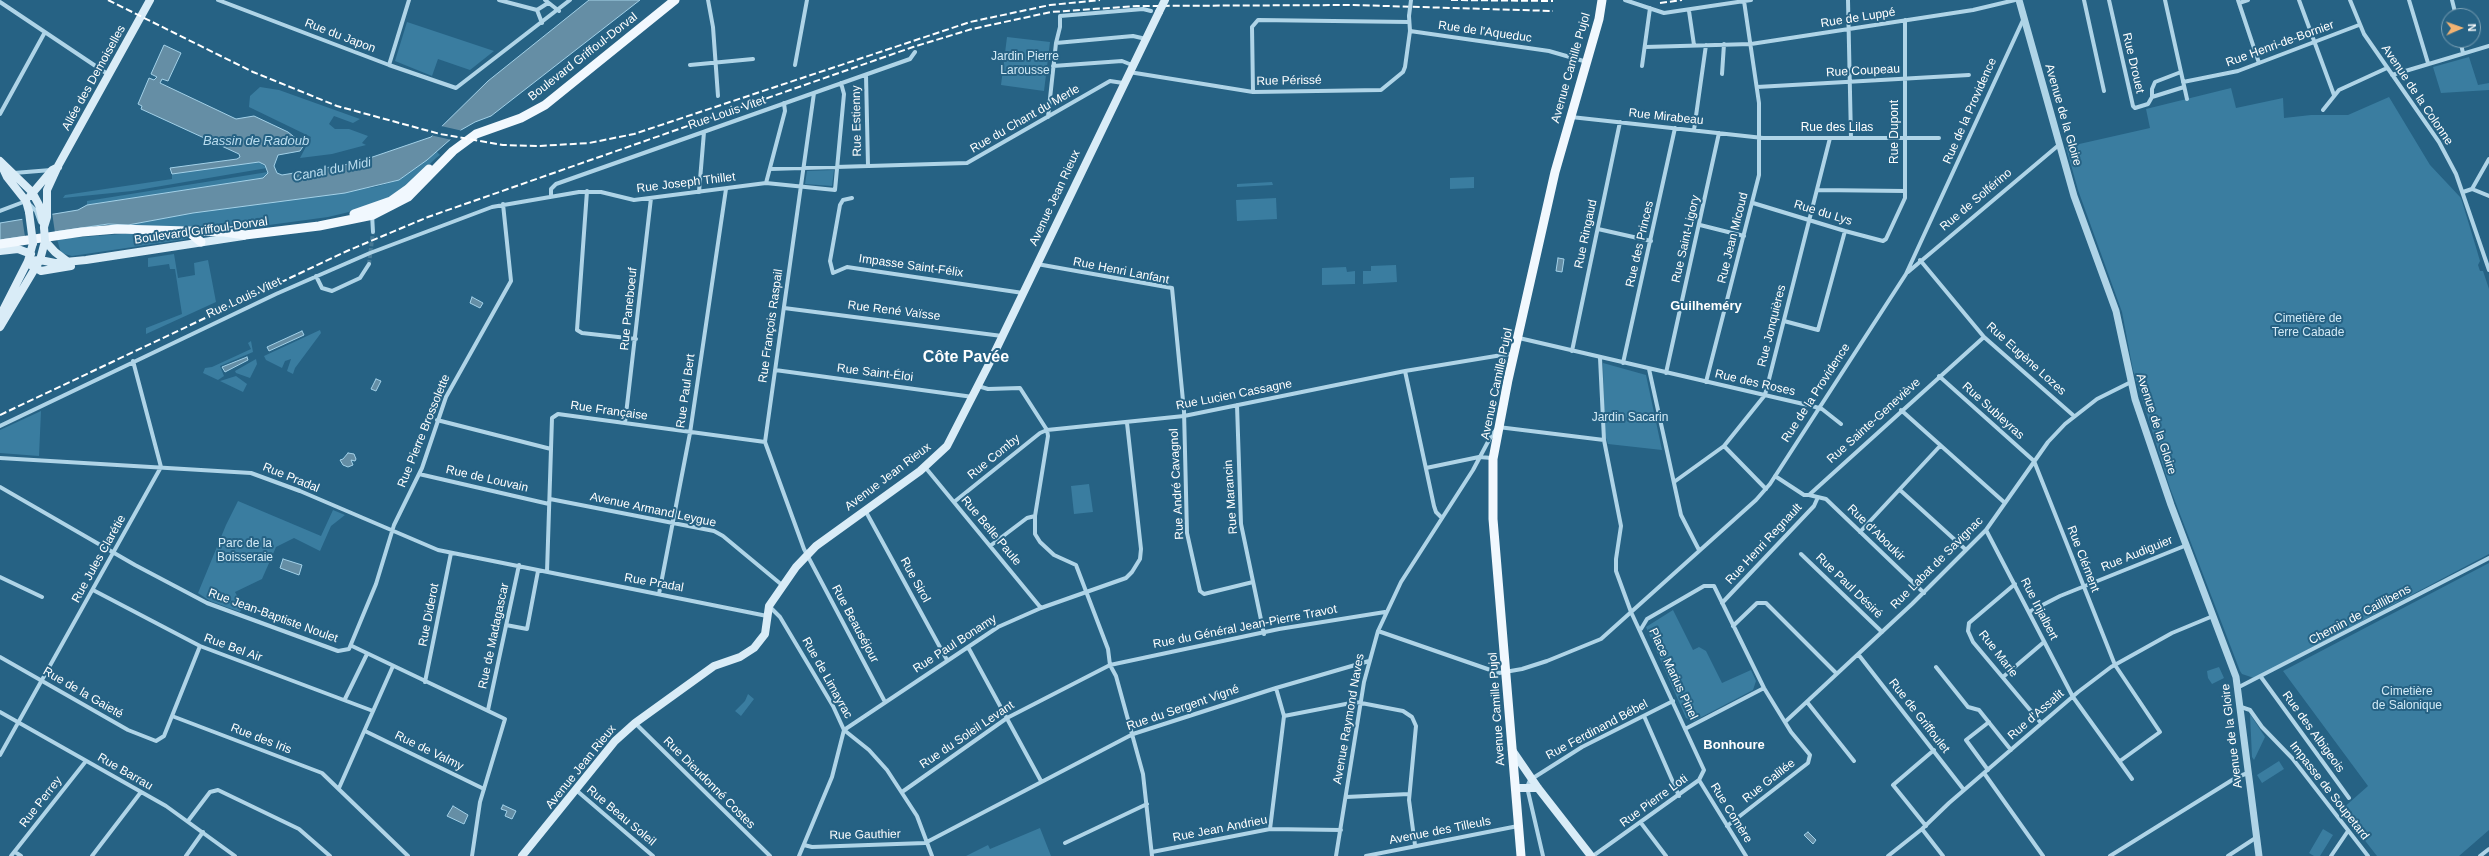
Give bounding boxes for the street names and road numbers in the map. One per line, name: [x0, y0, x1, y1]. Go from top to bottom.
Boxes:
street label: Rue de Luppé: [1820, 5, 1896, 31]
street label: Boulevard Griffoul-Dorval: [526, 10, 640, 104]
street label: Avenue Camille Pujol: [1548, 11, 1594, 125]
street label: Rue du Japon: [303, 16, 377, 56]
street label: Rue de l'Aqueduc: [1437, 18, 1533, 46]
street label: Rue Henri-de-Bornier: [2224, 18, 2336, 70]
street label: Allée des Demoiselles: [59, 23, 129, 133]
street label: Rue Drouet: [2119, 31, 2147, 95]
street label: Avenue de la Colonne: [2378, 42, 2456, 148]
street label: Rue de la Providence: [1940, 56, 2000, 166]
street label: Rue Coupeau: [1826, 62, 1900, 80]
street label: Avenue de la Gloire: [2042, 62, 2084, 168]
street label: Rue Périssé: [1256, 73, 1322, 89]
street label: Rue du Chant du Merle: [968, 82, 1082, 156]
street label: Rue Estienny: [849, 85, 865, 157]
street label: Rue Louis Vitet: [686, 93, 768, 133]
street label: Rue Dupont: [1888, 100, 1902, 164]
street label: Rue Mirabeau: [1628, 106, 1704, 128]
street label: Rue des Lilas: [1801, 121, 1873, 135]
street label: Avenue Jean Rieux: [1027, 148, 1083, 248]
street label: Rue de Solférino: [1937, 166, 2015, 234]
street label: Rue Joseph Thillet: [636, 170, 736, 196]
street label: Rue Jean Micoud: [1715, 191, 1751, 285]
street label: Rue Saint-Ligory: [1669, 194, 1703, 284]
street label: Rue du Lys: [1792, 197, 1854, 229]
street label: Rue Ringaud: [1572, 198, 1600, 270]
street label: Rue des Princes: [1623, 199, 1657, 289]
street label: Boulevard Griffoul-Dorval: [133, 215, 269, 247]
street label: Impasse Saint-Félix: [858, 252, 964, 280]
street label: Rue Henri Lanfant: [1072, 255, 1170, 287]
street label: Rue Paneboeuf: [617, 267, 641, 351]
street label: Rue François Raspail: [756, 268, 786, 384]
street label: Rue Louis Vitet: [204, 274, 284, 322]
street label: Rue Jonquières: [1755, 283, 1789, 369]
street label: Rue René Vaïsse: [847, 298, 941, 324]
street label: Rue Eugène Lozes: [1983, 319, 2069, 399]
street label: Avenue Camille Pujol: [1478, 327, 1516, 441]
street label: Rue de la Providence: [1779, 341, 1853, 445]
street label: Rue Paul Bert: [674, 353, 698, 429]
street label: Rue Saint-Éloi: [836, 361, 914, 385]
street label: Rue des Roses: [1713, 367, 1797, 399]
street label: Rue Pierre Brossolette: [395, 372, 453, 490]
street label: Avenue de la Gloire: [2133, 372, 2179, 476]
street label: Rue Sainte-Geneviève: [1824, 375, 1924, 467]
street label: Rue Lucien Cassagne: [1175, 377, 1293, 413]
street label: Rue Subleyras: [1959, 379, 2027, 443]
street label: Rue Française: [569, 398, 649, 424]
street label: Rue André Cavagnol: [1167, 428, 1187, 540]
street label: Rue Comby: [965, 431, 1023, 483]
street label: Avenue Jean Rieux: [842, 440, 934, 514]
street label: Rue Marancin: [1221, 459, 1241, 535]
street label: Rue Pradal: [260, 460, 322, 496]
street label: Rue de Louvain: [444, 463, 530, 495]
street label: Avenue Armand Leygue: [589, 490, 717, 530]
street label: Rue Belle Paule: [958, 493, 1024, 569]
street label: Rue Henri Regnault: [1723, 501, 1805, 587]
street label: Rue d'Aboukir: [1844, 502, 1908, 564]
street label: Rue Jules Clarétie: [69, 513, 129, 605]
street label: Rue Labat de Savignac: [1888, 514, 1986, 612]
street label: Rue Clément: [2064, 524, 2102, 594]
street label: Rue Audiguier: [2099, 533, 2175, 575]
street label: Rue Paul Désiré: [1813, 550, 1885, 622]
street label: Rue Sirol: [897, 555, 933, 605]
street label: Rue Pradal: [623, 571, 685, 595]
street label: Rue Injalbert: [2017, 575, 2061, 643]
street label: Rue Diderot: [416, 582, 442, 648]
street label: Rue de Madagascar: [476, 582, 512, 690]
street label: Chemin de Caillibens: [2307, 582, 2413, 648]
street label: Rue Beauséjour: [828, 583, 882, 665]
street label: Rue Jean-Baptiste Noulet: [206, 586, 340, 646]
street label: Rue du Général Jean-Pierre Travot: [1152, 602, 1338, 652]
street label: Rue Paul Bonamy: [911, 612, 999, 676]
street label: Place Marius Pinel: [1645, 626, 1701, 722]
street label: Rue Marie: [1975, 628, 2021, 680]
street label: Rue Bel Air: [202, 631, 264, 665]
street label: Rue de Limayrac: [799, 635, 855, 721]
street label: Avenue Raymond Naves: [1330, 652, 1368, 786]
street label: Avenue Camille Pujol: [1486, 652, 1508, 766]
street label: Rue de la Gaieté: [40, 664, 126, 722]
street label: Rue de Griffoulet: [1885, 676, 1953, 756]
street label: Rue du Sergent Vigné: [1125, 682, 1241, 734]
street label: Avenue de la Gloire: [2218, 683, 2246, 789]
street label: Rue d'Assalit: [2005, 687, 2067, 743]
street label: Rue des Albigeois: [2279, 689, 2347, 775]
street label: Rue Ferdinand Bébel: [1544, 697, 1650, 763]
street label: Rue du Soleil Levant: [917, 698, 1017, 772]
street label: Rue des Iris: [229, 721, 293, 757]
street label: Avenue Jean Rieux: [543, 722, 619, 812]
street label: Rue de Valmy: [392, 728, 466, 774]
street label: Rue Dieudonné Costes: [660, 734, 758, 832]
street label: Impasse de Soupetard: [2286, 739, 2372, 843]
street label: Rue Barrau: [95, 750, 155, 794]
street label: Rue Galilée: [1740, 756, 1798, 806]
street label: Rue Pierre Loti: [1617, 772, 1691, 830]
street label: Rue Perrey: [17, 774, 65, 830]
street label: Rue Comère: [1707, 780, 1755, 846]
street label: Rue Beau Soleil: [583, 783, 659, 849]
street label: Rue Jean Andrieu: [1171, 813, 1269, 845]
street label: Avenue des Tilleuls: [1388, 814, 1492, 848]
street label: Rue Gauthier: [829, 827, 901, 843]

